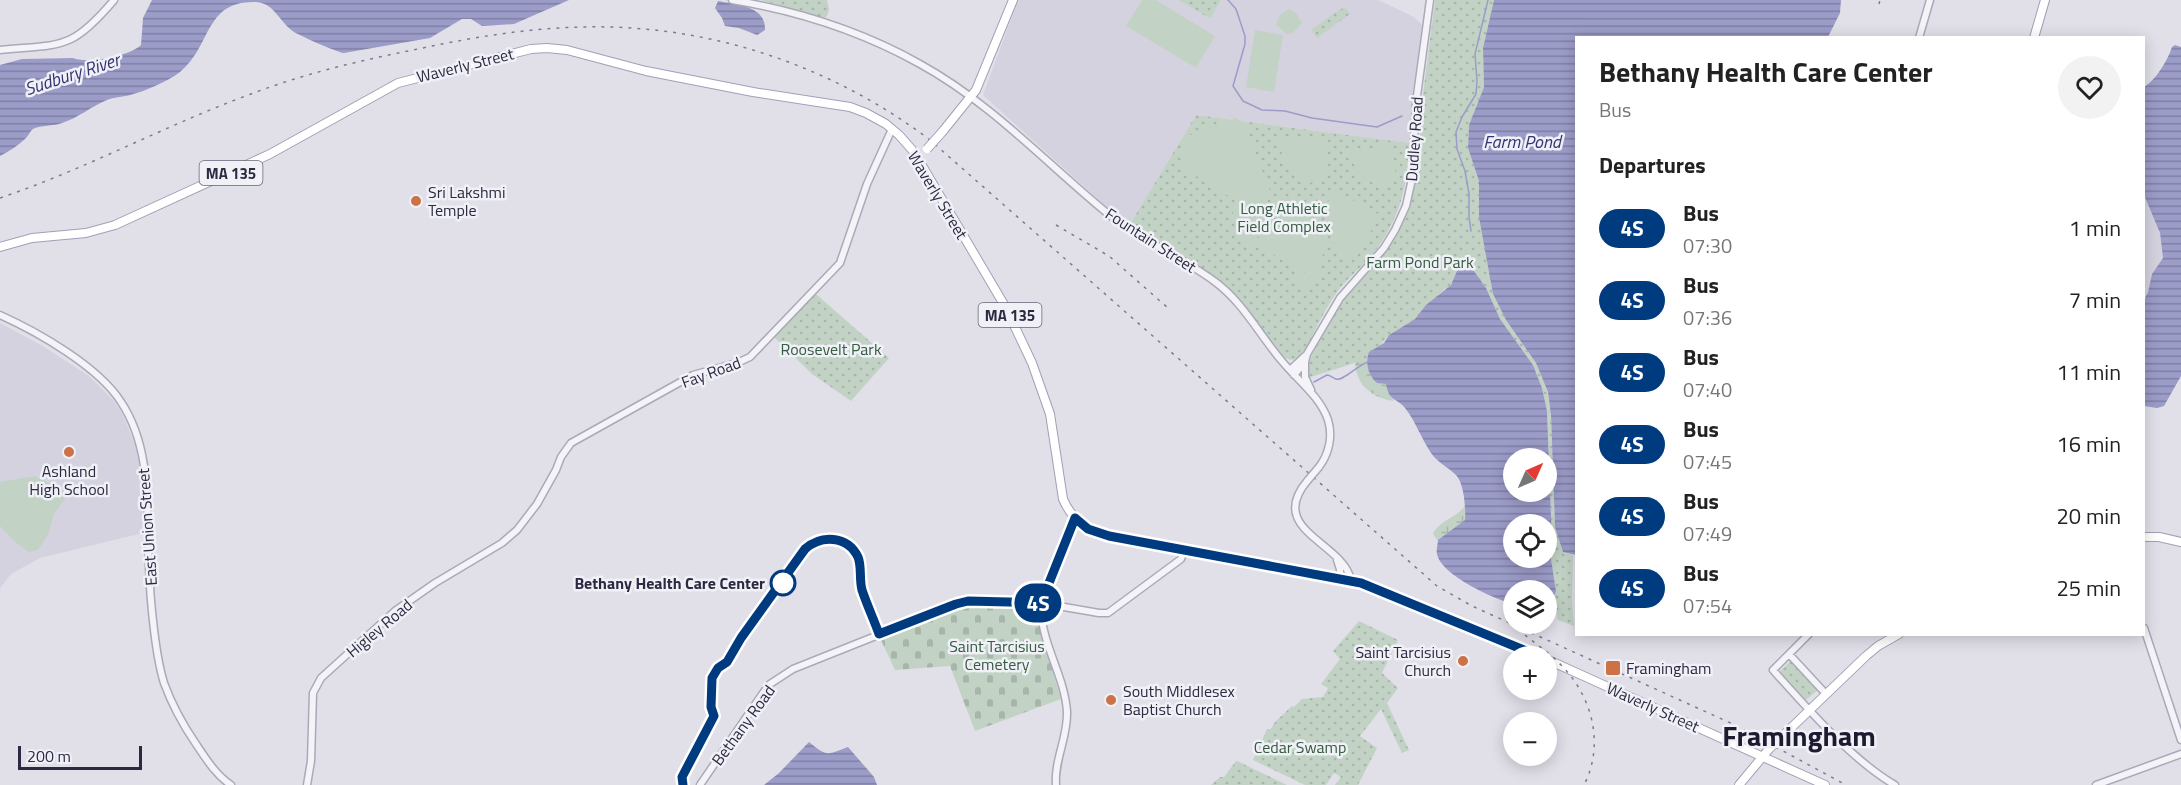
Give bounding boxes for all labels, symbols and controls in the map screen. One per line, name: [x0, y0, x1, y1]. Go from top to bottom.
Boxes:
street label: Waverly Street: [414, 41, 516, 89]
water label: Sudbury River: [21, 45, 125, 102]
text: Bethany Health Care Center: [1599, 50, 1933, 93]
button: heart: [2058, 56, 2121, 119]
text: Bus: [1599, 94, 1631, 125]
street label: Dudley Road: [1399, 96, 1429, 182]
water label: Farm Pond: [1483, 128, 1563, 155]
street label: Waverly Street: [902, 146, 974, 244]
text: Departures: [1599, 148, 1706, 182]
road number: MA 135: [200, 161, 262, 185]
place label: Sri Lakshmi Temple: [428, 180, 506, 222]
marker: Sri Lakshmi Temple: [409, 194, 423, 208]
park label: Long Athletic Field Complex: [1237, 196, 1331, 238]
text: Bus: [1683, 196, 1719, 230]
street label: Fountain Street: [1101, 202, 1202, 279]
text: 1 min: [2069, 211, 2121, 245]
text: 4S: [1620, 212, 1644, 244]
text: 07:30: [1683, 230, 1732, 261]
park label: Farm Pond Park: [1366, 250, 1474, 274]
text: Bus: [1683, 268, 1719, 302]
text: 7 min: [2069, 283, 2121, 317]
text: 4S: [1620, 284, 1644, 316]
text: 07:36: [1683, 302, 1732, 333]
road number: MA 135: [978, 303, 1042, 327]
park label: Roosevelt Park: [780, 337, 882, 361]
text: Bus: [1683, 340, 1719, 374]
street label: Fay Road: [678, 350, 744, 394]
text: 11 min: [2056, 355, 2121, 389]
text: 4S: [1620, 356, 1644, 388]
text: 07:40: [1683, 374, 1732, 405]
text: Bus: [1683, 412, 1719, 446]
text: 16 min: [2056, 427, 2121, 461]
text: 4S: [1620, 428, 1644, 460]
marker: Ashland High School: [62, 445, 76, 459]
text: 07:45: [1683, 446, 1732, 477]
north arrow: [1503, 448, 1557, 502]
map controls: [1503, 448, 1557, 766]
place label: Ashland High School: [29, 459, 109, 501]
street label: East Union Street: [131, 467, 163, 587]
text: Bus: [1683, 484, 1719, 518]
text: 20 min: [2056, 499, 2121, 533]
text: 4S: [1620, 500, 1644, 532]
button: locate: [1503, 514, 1557, 568]
text: 07:49: [1683, 518, 1732, 549]
text: Bus: [1683, 556, 1719, 590]
marker: Bethany Health Care Center: [770, 570, 796, 596]
place label: Bethany Health Care Center: [574, 571, 765, 595]
text: 25 min: [2056, 571, 2121, 605]
text: 4S: [1620, 572, 1644, 604]
button: layers: [1503, 580, 1557, 634]
line badge: 4S: [1011, 584, 1065, 622]
text: 4S: [1026, 587, 1050, 619]
text: 07:54: [1683, 590, 1732, 621]
street label: Higley Road: [341, 593, 417, 663]
park label: Saint Tarcisius Cemetery: [949, 634, 1045, 676]
place label: Saint Tarcisius Church: [1355, 640, 1451, 682]
button: +: [1503, 646, 1557, 700]
marker: Saint Tarcisius Church: [1456, 654, 1470, 668]
place label: Framingham: [1626, 656, 1711, 680]
marker: Framingham: [1604, 659, 1622, 677]
street label: Waverly Street: [1603, 676, 1704, 738]
place label: South Middlesex Baptist Church: [1123, 679, 1235, 721]
street label: Bethany Road: [706, 680, 780, 770]
marker: South Middlesex Baptist Church: [1104, 693, 1118, 707]
button: −: [1503, 712, 1557, 766]
district label: Framingham: [1722, 714, 1876, 757]
park label: Cedar Swamp: [1254, 735, 1346, 759]
scale bar: [18, 743, 142, 770]
text: 200 m: [27, 744, 71, 768]

